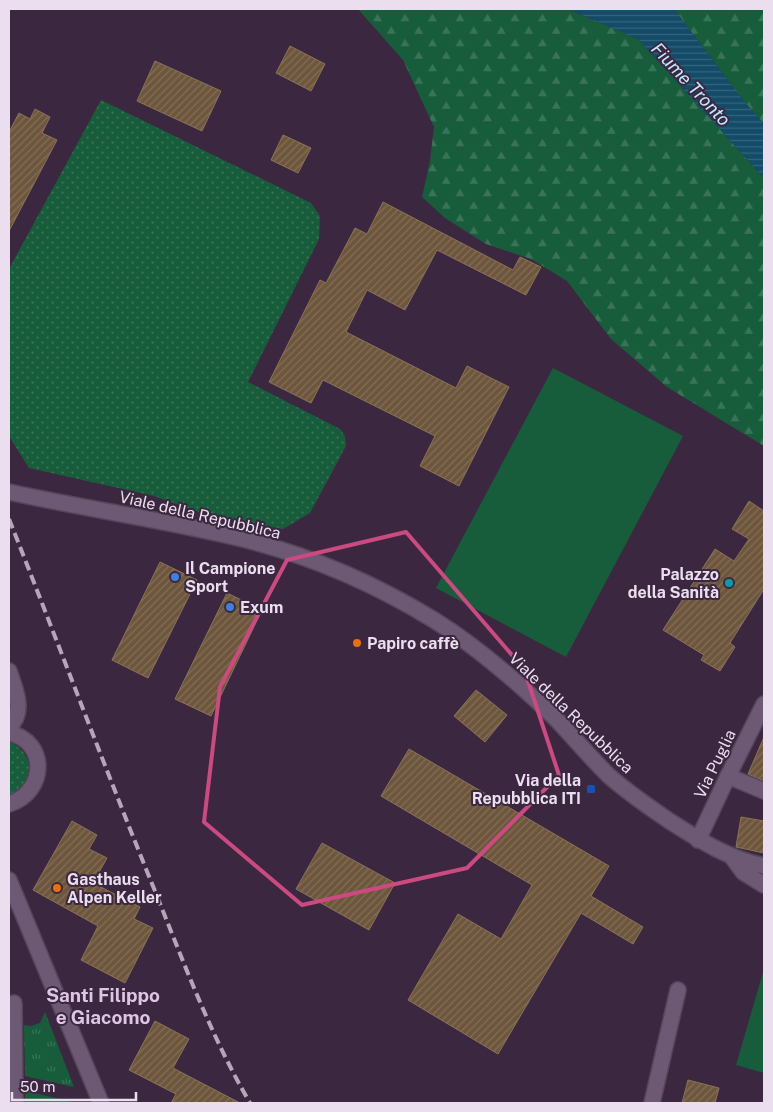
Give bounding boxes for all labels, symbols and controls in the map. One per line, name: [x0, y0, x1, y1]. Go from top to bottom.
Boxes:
water label: Fiume Tronto: [647, 38, 735, 130]
street label: Viale della Repubblica: [117, 487, 283, 543]
place label: Il Campione Sport: [185, 559, 275, 596]
place label: Palazzo della Sanità: [628, 565, 719, 602]
marker: Il Campione Sport: [169, 571, 181, 583]
marker: Palazzo della Sanità: [723, 577, 735, 589]
place label: Exum: [240, 598, 283, 617]
marker: Exum: [224, 601, 236, 613]
place label: Papiro caffè: [367, 634, 459, 653]
marker: Papiro caffè: [351, 637, 363, 649]
street label: Viale della Repubblica: [505, 649, 637, 777]
street label: Via Puglia: [690, 726, 740, 802]
place label: Via della Repubblica ITI: [472, 771, 581, 808]
marker: Via della Repubblica ITI: [585, 783, 597, 795]
place label: Gasthaus Alpen Keller: [67, 870, 162, 907]
marker: Gasthaus Alpen Keller: [51, 882, 63, 894]
district label: Santi Filippo e Giacomo: [46, 984, 160, 1028]
scale bar: [12, 1070, 136, 1102]
text: 50 m: [20, 1078, 55, 1095]

